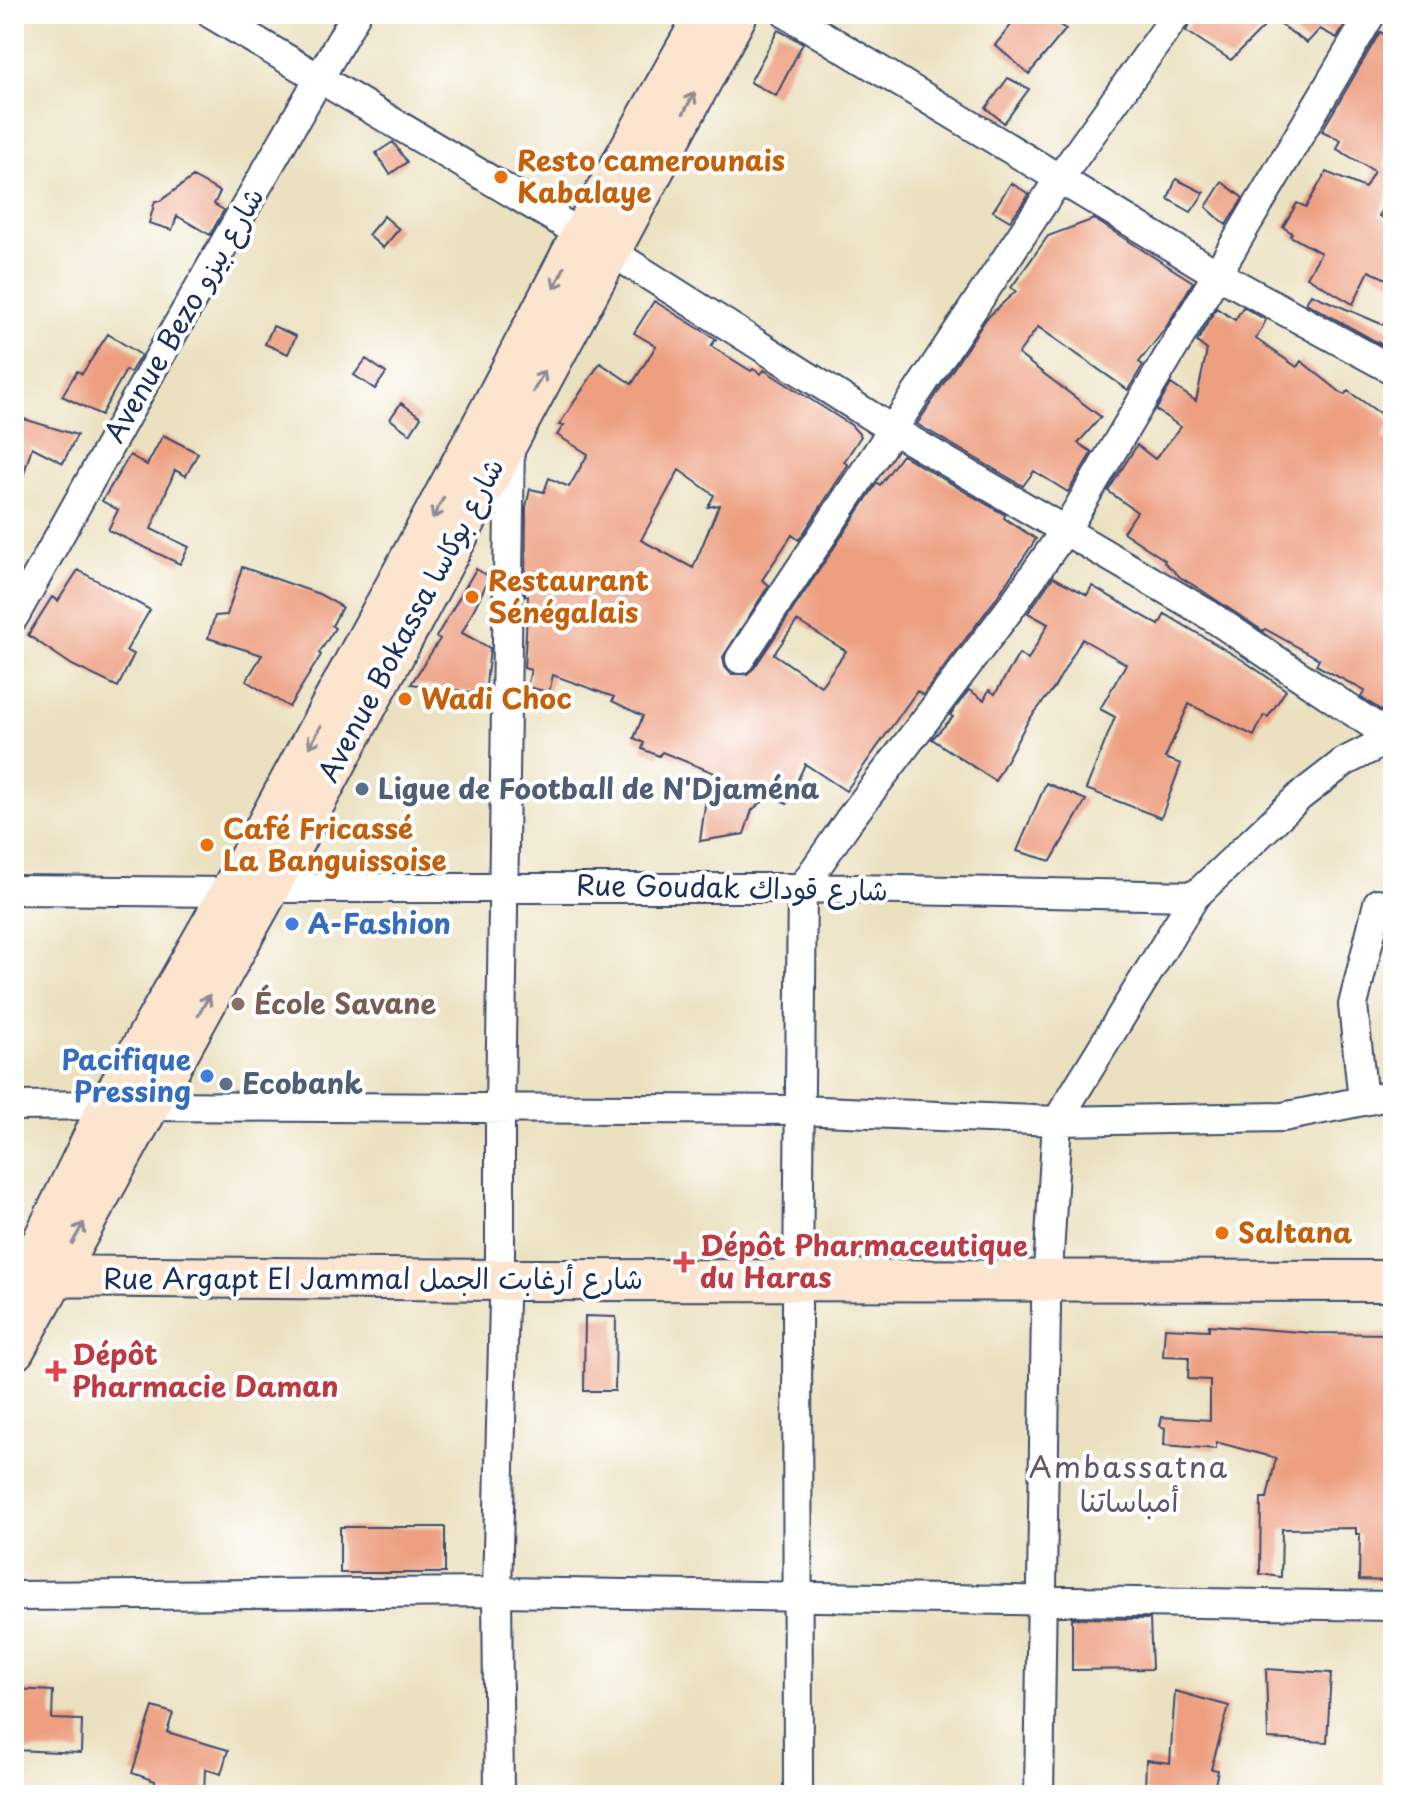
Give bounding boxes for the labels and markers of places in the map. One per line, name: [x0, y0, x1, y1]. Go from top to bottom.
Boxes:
place label: Resto camerounais Kabalaye: [517, 138, 785, 213]
marker: Resto camerounais Kabalaye: [492, 168, 510, 186]
place label: Restaurant Sénégalais: [488, 558, 649, 633]
marker: Restaurant Sénégalais: [463, 588, 481, 606]
place label: Wadi Choc: [421, 676, 572, 719]
marker: Wadi Choc: [396, 690, 414, 708]
place label: Ligue de Football de N'Djaména: [378, 766, 819, 809]
marker: Ligue de Football de N'Djaména: [353, 780, 371, 798]
place label: Café Fricassé La Banguissoise: [223, 806, 447, 881]
marker: Café Fricassé La Banguissoise: [198, 836, 216, 854]
place label: A-Fashion: [308, 901, 451, 944]
marker: A-Fashion: [283, 915, 301, 933]
place label: École Savane: [254, 981, 437, 1024]
marker: École Savane: [229, 995, 247, 1013]
place label: Pacifique Pressing: [61, 1037, 191, 1112]
place label: Ecobank: [242, 1061, 363, 1104]
marker: Pacifique Pressing: [198, 1067, 216, 1085]
marker: Ecobank: [217, 1075, 235, 1093]
place label: Saltana: [1238, 1210, 1353, 1253]
place label: Dépôt Pharmaceutique du Haras: [700, 1223, 1028, 1298]
marker: Saltana: [1213, 1224, 1231, 1242]
marker: Dépôt Pharmaceutique du Haras: [675, 1253, 693, 1271]
place label: Dépôt Pharmacie Daman: [72, 1332, 338, 1407]
marker: Dépôt Pharmacie Daman: [47, 1362, 65, 1380]

